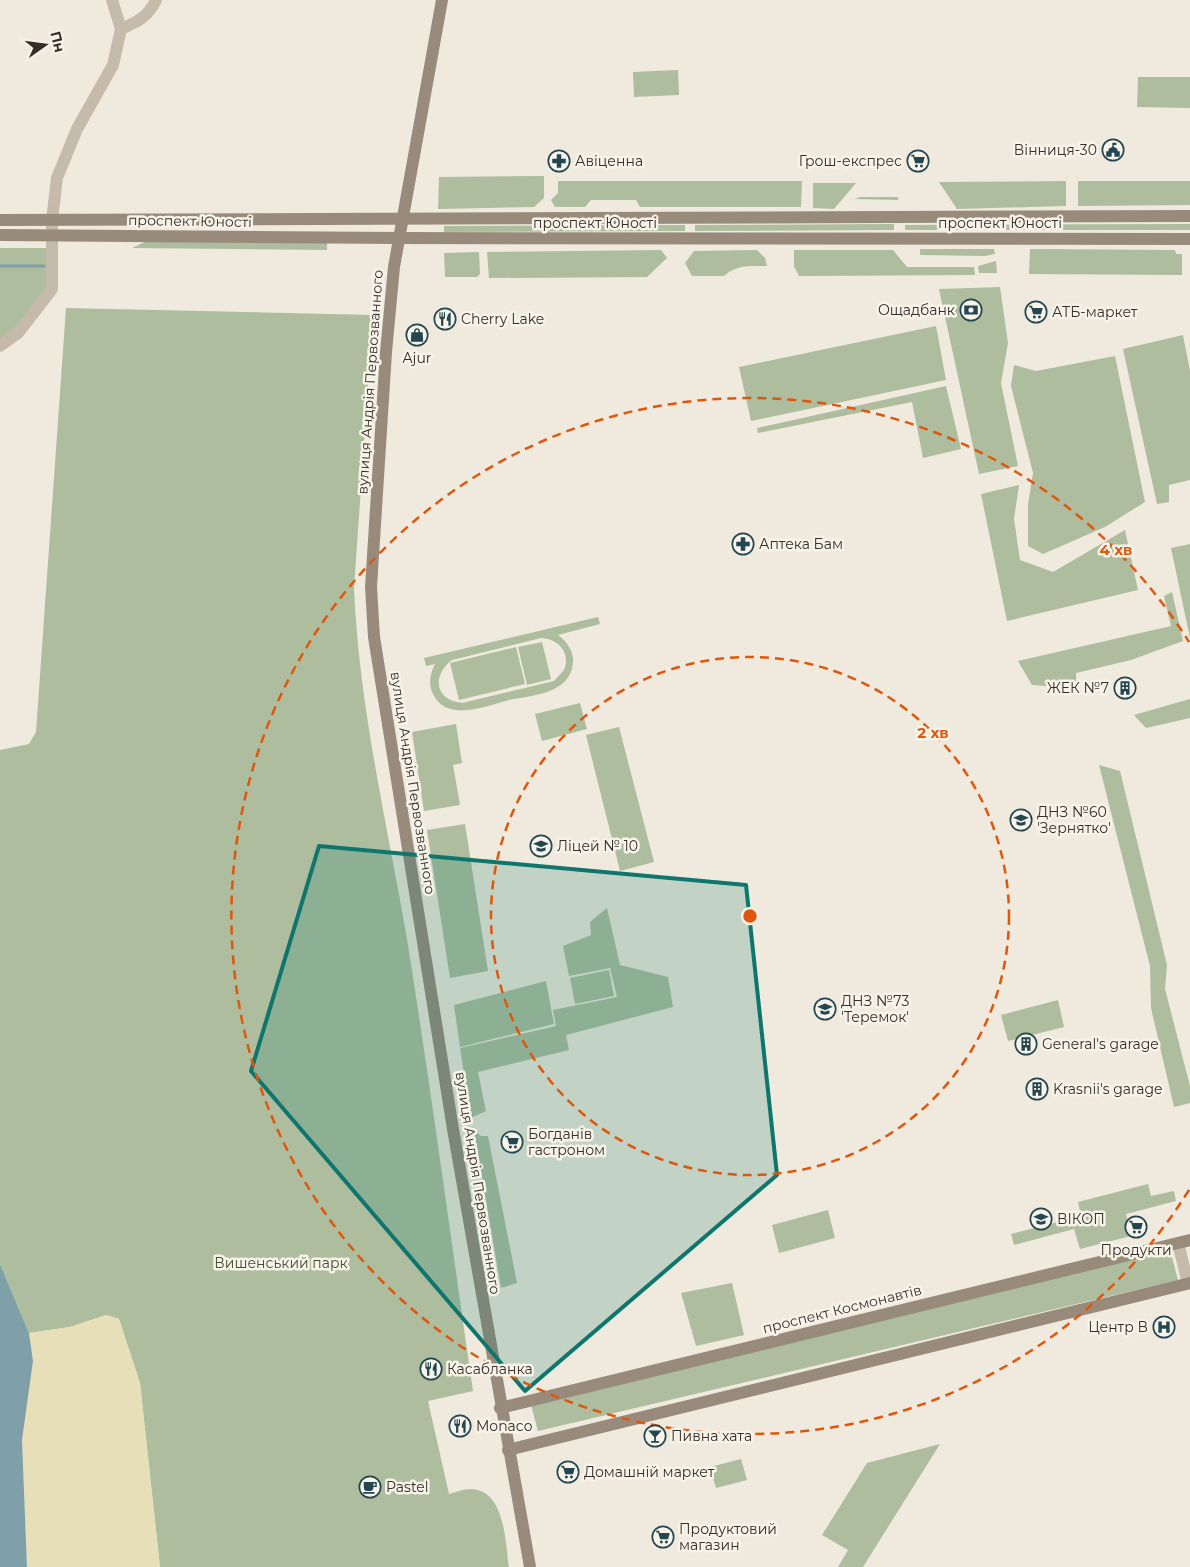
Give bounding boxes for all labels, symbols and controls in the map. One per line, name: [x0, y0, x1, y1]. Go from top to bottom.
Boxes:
north arrow: [20, 20, 70, 70]
text: Пн: [46, 29, 69, 54]
public building icon: Вінниця-30: [1101, 138, 1125, 162]
place label: Вінниця-30: [1014, 141, 1097, 159]
pharmacy icon: Авіценна: [547, 149, 571, 173]
supermarket icon: Грош-експрес: [906, 149, 930, 173]
place label: Авіценна: [575, 152, 643, 170]
place label: Грош-експрес: [799, 152, 902, 170]
street label: проспект Юності: [128, 211, 252, 231]
street label: проспект Юності: [533, 214, 657, 232]
street label: проспект Юності: [938, 214, 1062, 232]
street label: вулиця Андрія Первозванного: [353, 269, 387, 495]
bank icon: Ощадбанк: [959, 298, 983, 322]
supermarket icon: АТБ-маркет: [1024, 300, 1048, 324]
place label: Ощадбанк: [878, 301, 955, 319]
place label: АТБ-маркет: [1052, 303, 1138, 321]
restaurant icon: Cherry Lake: [433, 307, 457, 331]
place label: Cherry Lake: [461, 310, 544, 328]
shop icon: Ajur: [405, 323, 429, 347]
place label: Ajur: [403, 349, 432, 367]
pharmacy icon: Аптека Бам: [731, 532, 755, 556]
place label: Аптека Бам: [759, 535, 843, 553]
text: 4 хв: [1100, 540, 1132, 559]
street label: вулиця Андрія Первозванного: [386, 670, 440, 896]
building icon: ЖЕК №7: [1113, 676, 1137, 700]
place label: ЖЕК №7: [1047, 679, 1109, 697]
text: 2 хв: [917, 723, 949, 742]
place label: ДНЗ №60 'Зернятко': [1037, 803, 1111, 837]
school or university icon: ДНЗ №60 'Зернятко': [1009, 808, 1033, 832]
school or university icon: Ліцей № 10: [529, 834, 553, 858]
place label: Ліцей № 10: [557, 837, 638, 855]
centre of rings: [741, 907, 759, 925]
place label: ДНЗ №73 'Теремок': [841, 992, 909, 1026]
school or university icon: ДНЗ №73 'Теремок': [813, 997, 837, 1021]
building icon: General's garage: [1014, 1032, 1038, 1056]
place label: General's garage: [1042, 1035, 1159, 1053]
street label: вулиця Андрія Первозванного: [451, 1070, 505, 1296]
building icon: Krasnii's garage: [1025, 1077, 1049, 1101]
place label: Krasnii's garage: [1053, 1080, 1162, 1098]
place label: Богданів гастроном: [528, 1125, 605, 1159]
supermarket icon: Богданів гастроном: [500, 1130, 524, 1154]
school or university icon: ВІКОП: [1029, 1207, 1053, 1231]
place label: ВІКОП: [1057, 1210, 1105, 1228]
supermarket icon: Продукти: [1124, 1215, 1148, 1239]
place label: Продукти: [1100, 1241, 1172, 1259]
park label: Вишенський парк: [214, 1254, 348, 1272]
street label: проспект Космонавтів: [761, 1280, 923, 1338]
hospital icon: Центр В: [1152, 1315, 1176, 1339]
place label: Центр В: [1088, 1318, 1148, 1336]
restaurant icon: Касабланка: [419, 1357, 443, 1381]
place label: Касабланка: [447, 1360, 533, 1378]
restaurant icon: Monaco: [448, 1414, 472, 1438]
place label: Monaco: [476, 1417, 533, 1435]
bar icon: Пивна хата: [643, 1424, 667, 1448]
place label: Пивна хата: [671, 1427, 752, 1445]
supermarket icon: Домашній маркет: [556, 1460, 580, 1484]
place label: Домашній маркет: [584, 1463, 715, 1481]
cafe icon: Pastel: [358, 1475, 382, 1499]
place label: Pastel: [386, 1478, 429, 1496]
place label: Продуктовий магазин: [679, 1520, 777, 1554]
supermarket icon: Продуктовий магазин: [651, 1525, 675, 1549]

